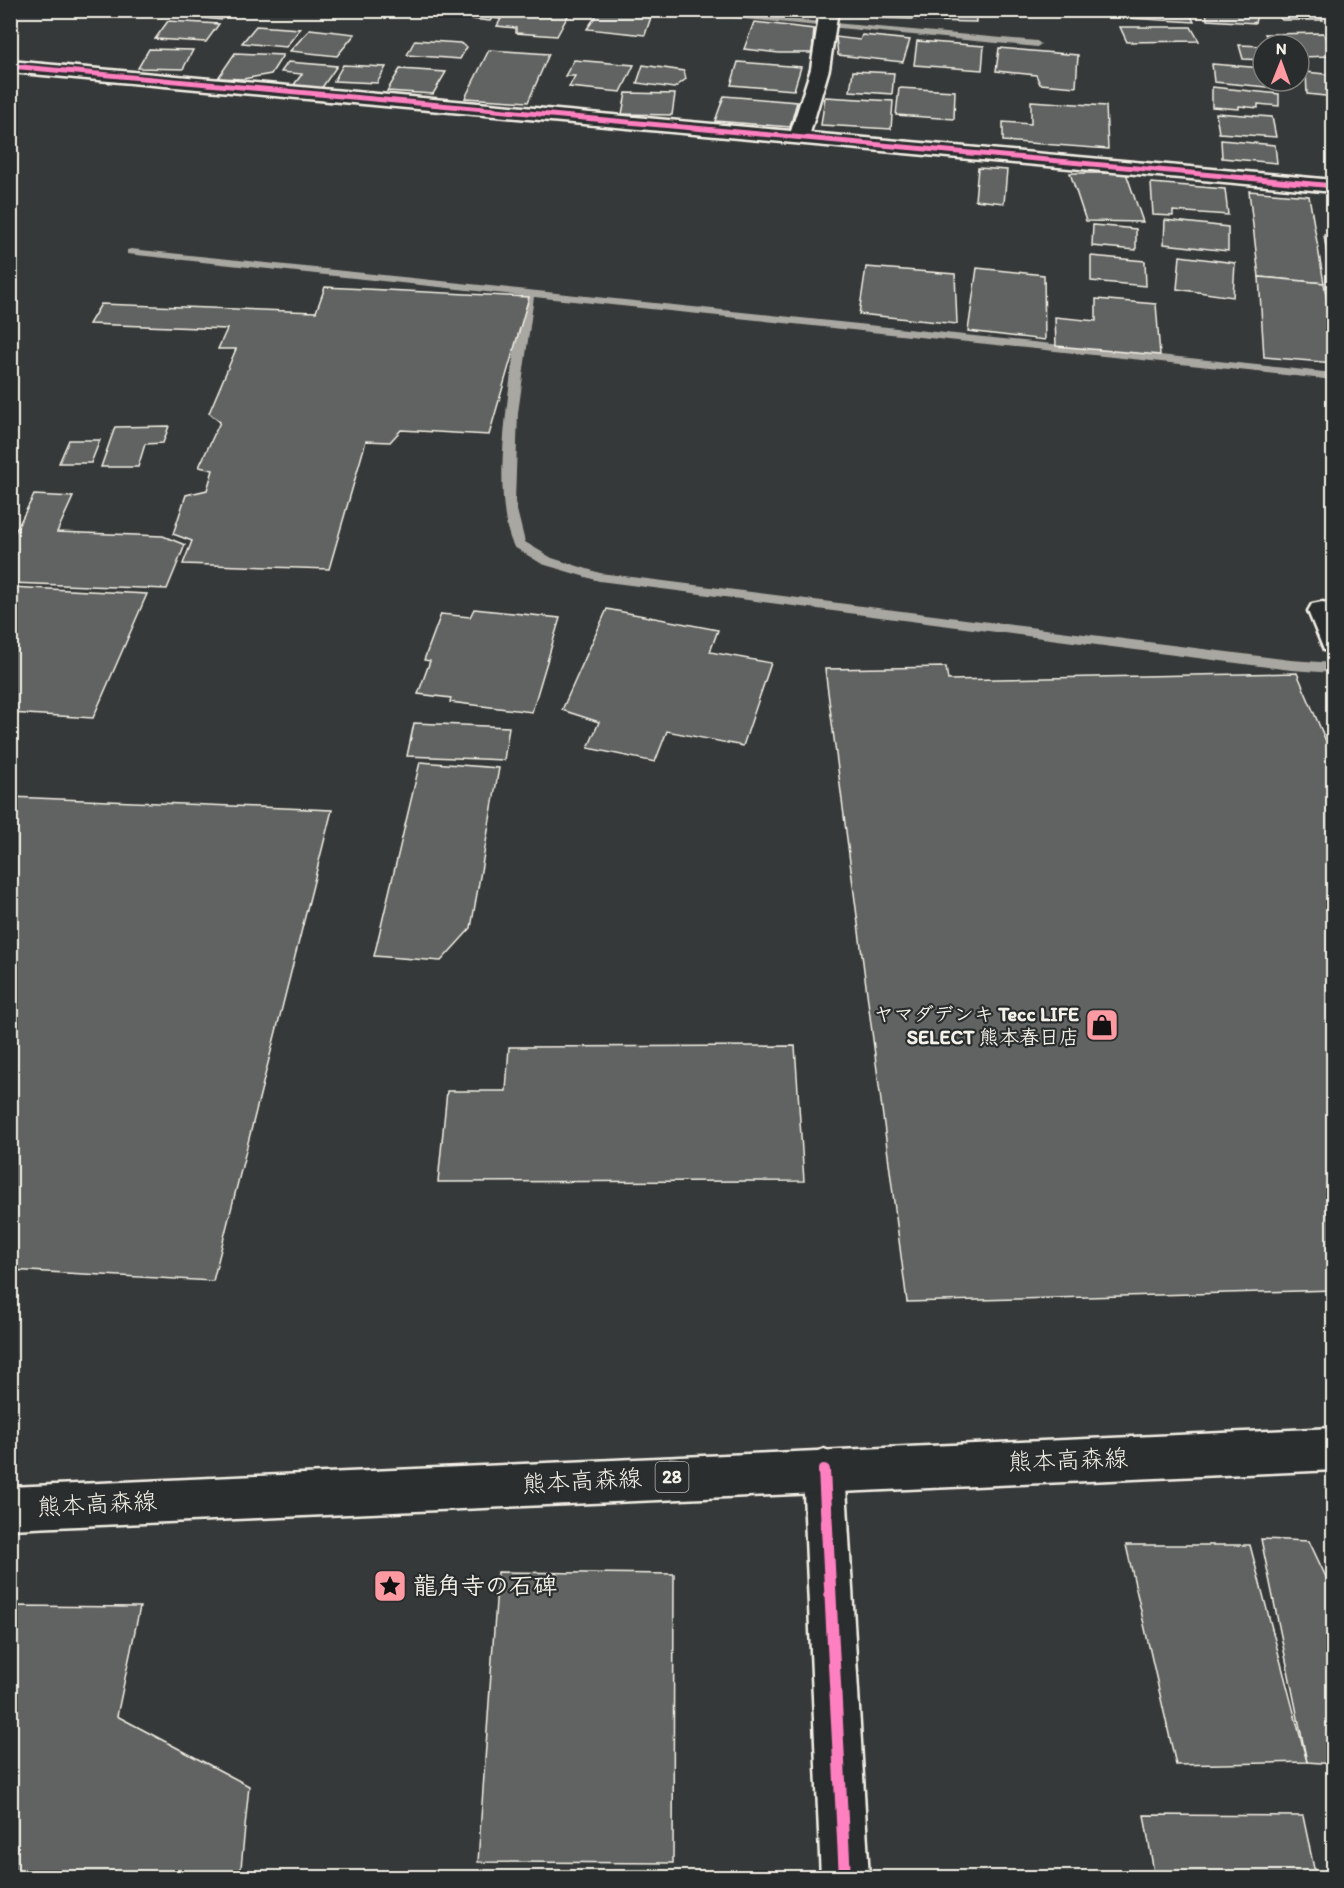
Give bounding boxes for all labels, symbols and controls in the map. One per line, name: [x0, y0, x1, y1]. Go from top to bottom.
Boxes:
north arrow: [1251, 33, 1311, 93]
text: N: [1276, 39, 1287, 58]
place label: ヤマダデンキ Tecc LIFE SELECT 熊本春日店: [874, 1002, 1079, 1049]
shop icon: ヤマダデンキ Tecc LIFE SELECT 熊本春日店: [1084, 1007, 1120, 1043]
street label: 熊本高森線: [1008, 1443, 1128, 1476]
road number: 28: [656, 1462, 688, 1492]
street label: 熊本高森線: [521, 1463, 643, 1498]
street label: 熊本高森線: [36, 1486, 158, 1521]
place icon: 龍角寺の石碑: [372, 1568, 408, 1604]
place label: 龍角寺の石碑: [413, 1571, 557, 1600]

